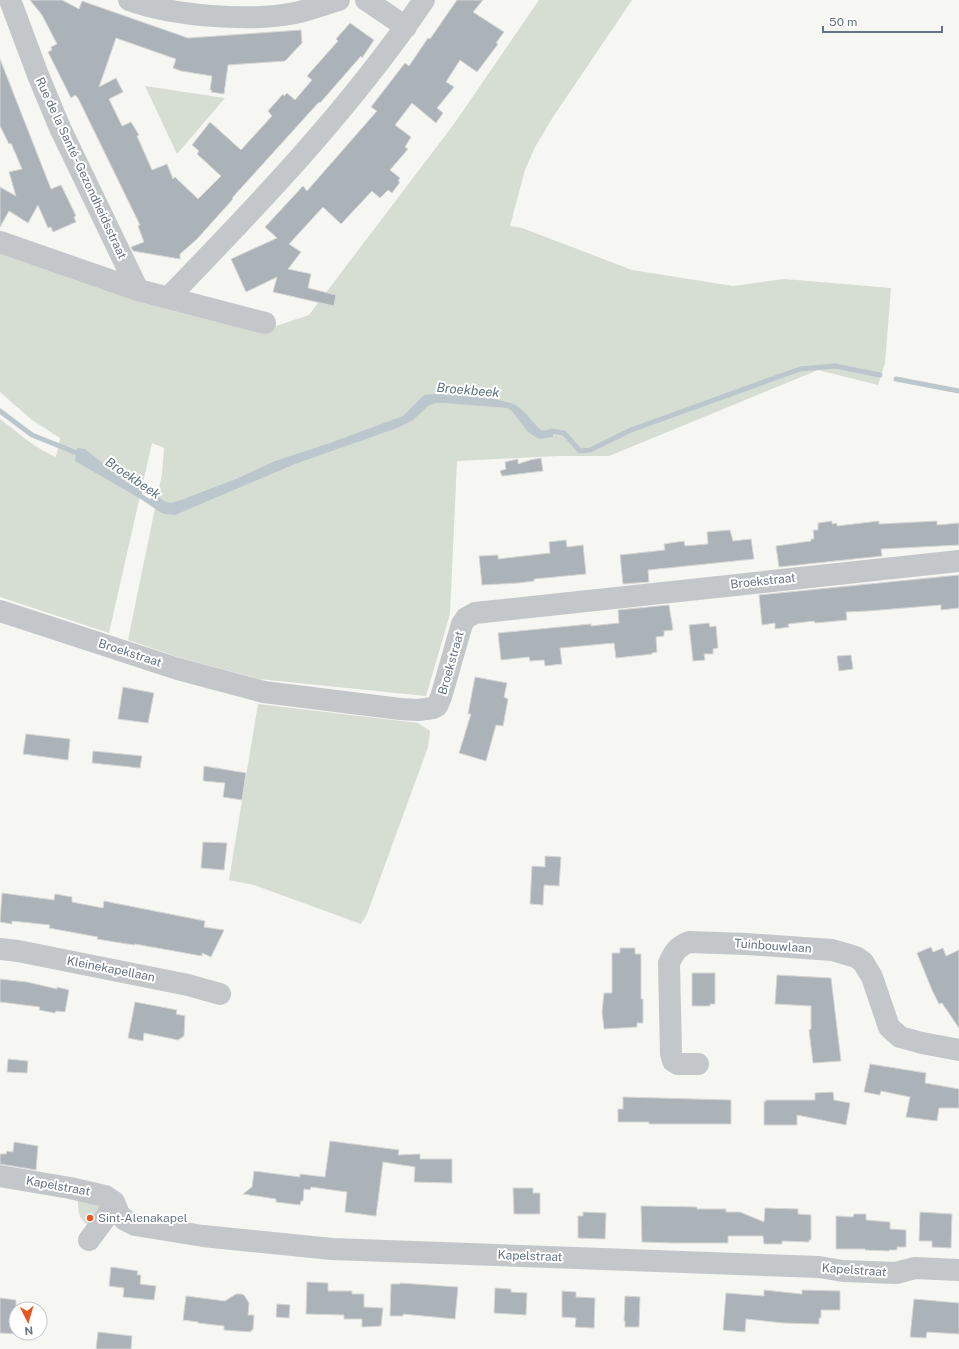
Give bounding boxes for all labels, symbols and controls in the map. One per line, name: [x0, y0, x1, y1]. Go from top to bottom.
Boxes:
scale bar: [823, 8, 942, 34]
text: 50 m: [829, 15, 857, 29]
street label: Rue de la Santé - Gezondheidsstraat: [33, 75, 129, 261]
water label: Broekbeek: [436, 380, 500, 400]
water label: Broekbeek: [103, 454, 163, 502]
street label: Broekstraat: [730, 571, 797, 591]
street label: Broekstraat: [435, 629, 467, 696]
street label: Broekstraat: [97, 636, 164, 670]
street label: Tuinbouwlaan: [734, 936, 812, 956]
street label: Kleinekapellaan: [66, 954, 156, 984]
street label: Kapelstraat: [25, 1173, 91, 1199]
place label: Sint-Alenakapel: [98, 1211, 188, 1225]
marker: Sint-Alenakapel: [85, 1213, 95, 1223]
street label: Kapelstraat: [497, 1248, 563, 1264]
street label: Kapelstraat: [821, 1261, 887, 1279]
north arrow: [8, 1301, 48, 1341]
text: N: [24, 1325, 34, 1337]

